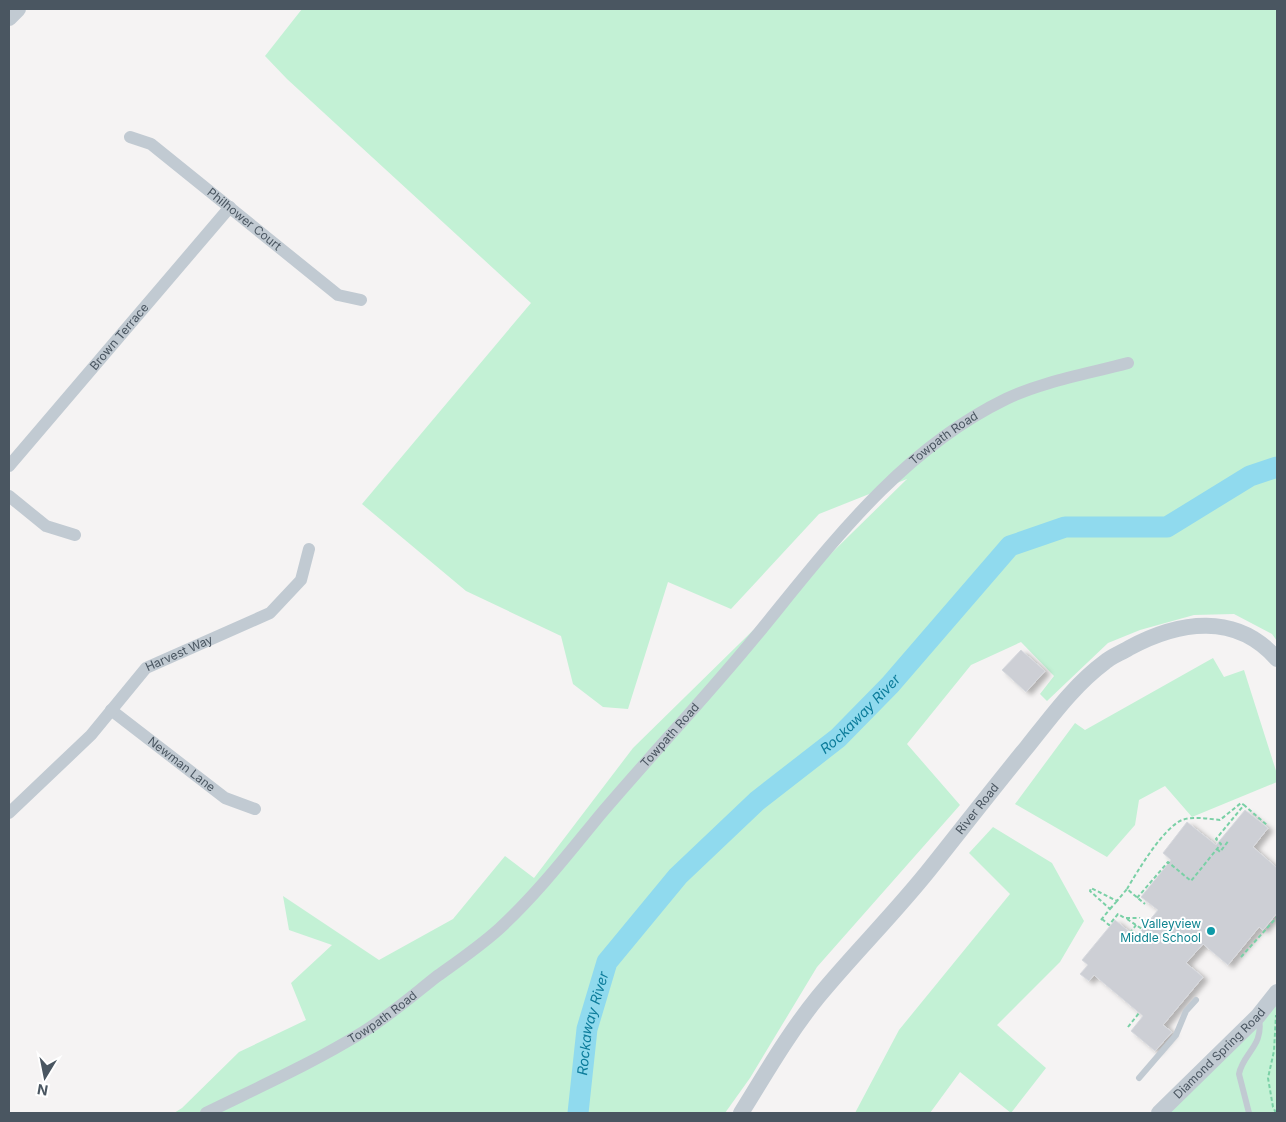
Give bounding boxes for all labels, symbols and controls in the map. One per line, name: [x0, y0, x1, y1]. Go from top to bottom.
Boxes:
street label: Philhower Court: [204, 185, 285, 253]
street label: Brown Terrace: [86, 300, 152, 373]
street label: Towpath Road: [906, 408, 980, 468]
street label: Harvest Way: [143, 631, 215, 674]
water label: Rockaway River: [816, 670, 904, 757]
street label: Towpath Road: [637, 700, 702, 770]
street label: Newman Lane: [145, 733, 218, 795]
street label: River Road: [952, 780, 1002, 837]
place label: Valleyview Middle School: [1120, 916, 1201, 945]
marker: Valleyview Middle School: [1205, 925, 1217, 937]
water label: Rockaway River: [573, 969, 612, 1076]
street label: Towpath Road: [345, 987, 420, 1046]
street label: Diamond Spring Road: [1170, 1005, 1269, 1102]
north arrow: [20, 1052, 70, 1102]
text: N: [36, 1081, 49, 1100]

